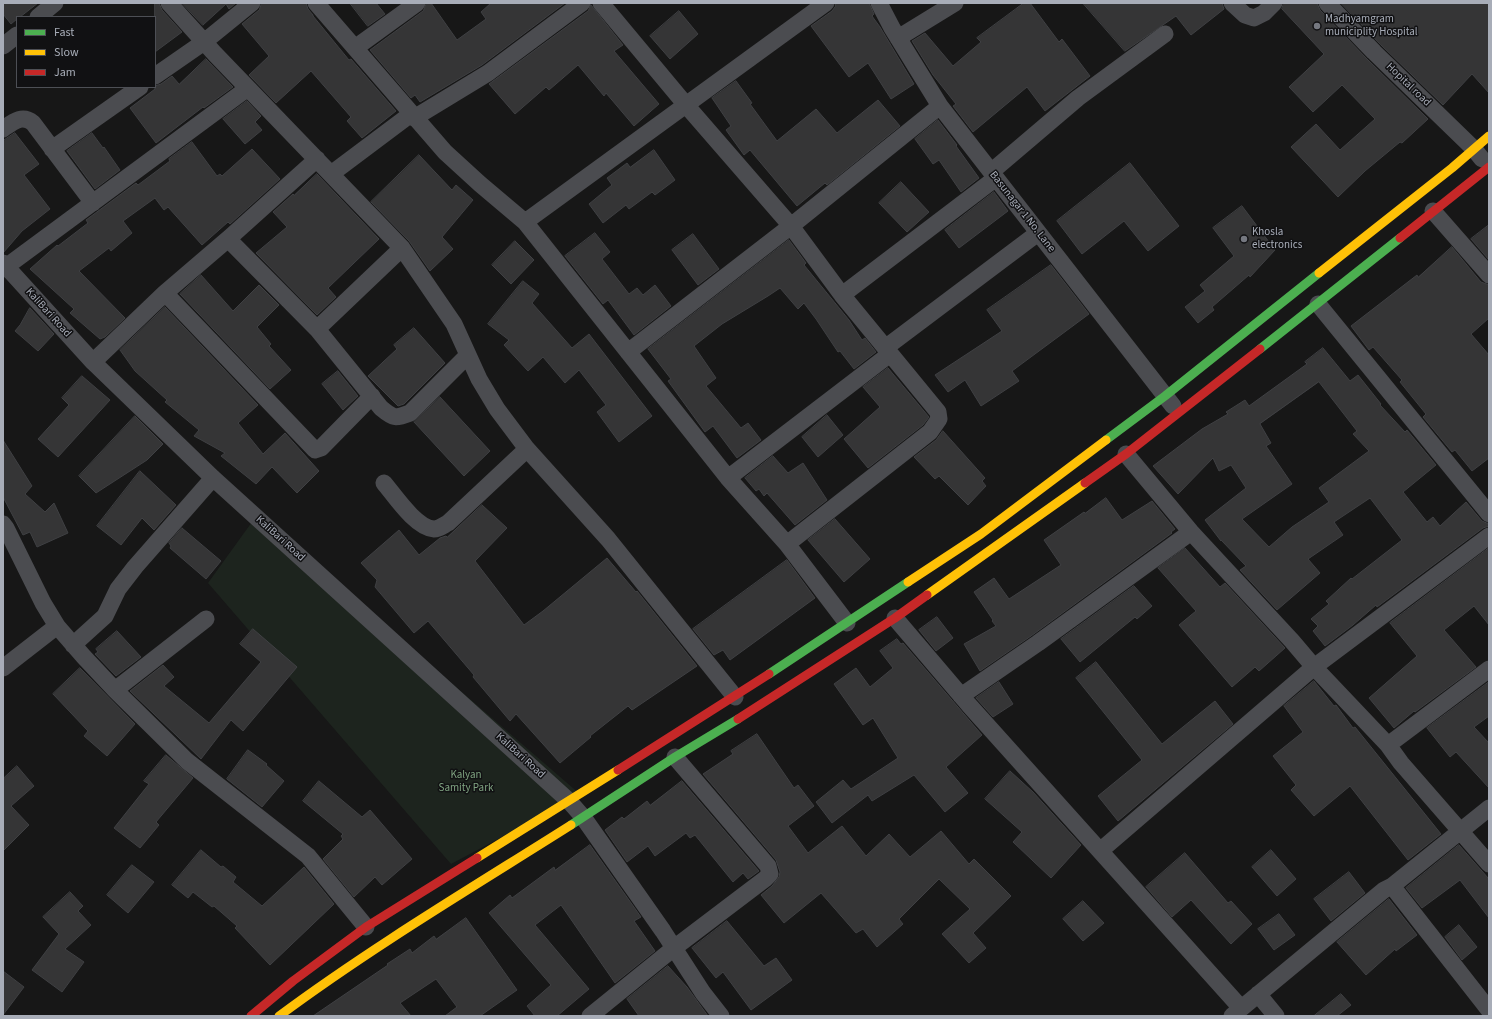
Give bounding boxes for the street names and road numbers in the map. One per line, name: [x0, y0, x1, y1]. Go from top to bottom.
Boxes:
street label: Hopital road: [1383, 60, 1433, 110]
street label: Basunagar 1 No. Lane: [986, 169, 1058, 255]
street label: KaliBari Road: [22, 286, 74, 340]
street label: KaliBari Road: [253, 513, 307, 565]
street label: KaliBari Road: [493, 730, 547, 782]

